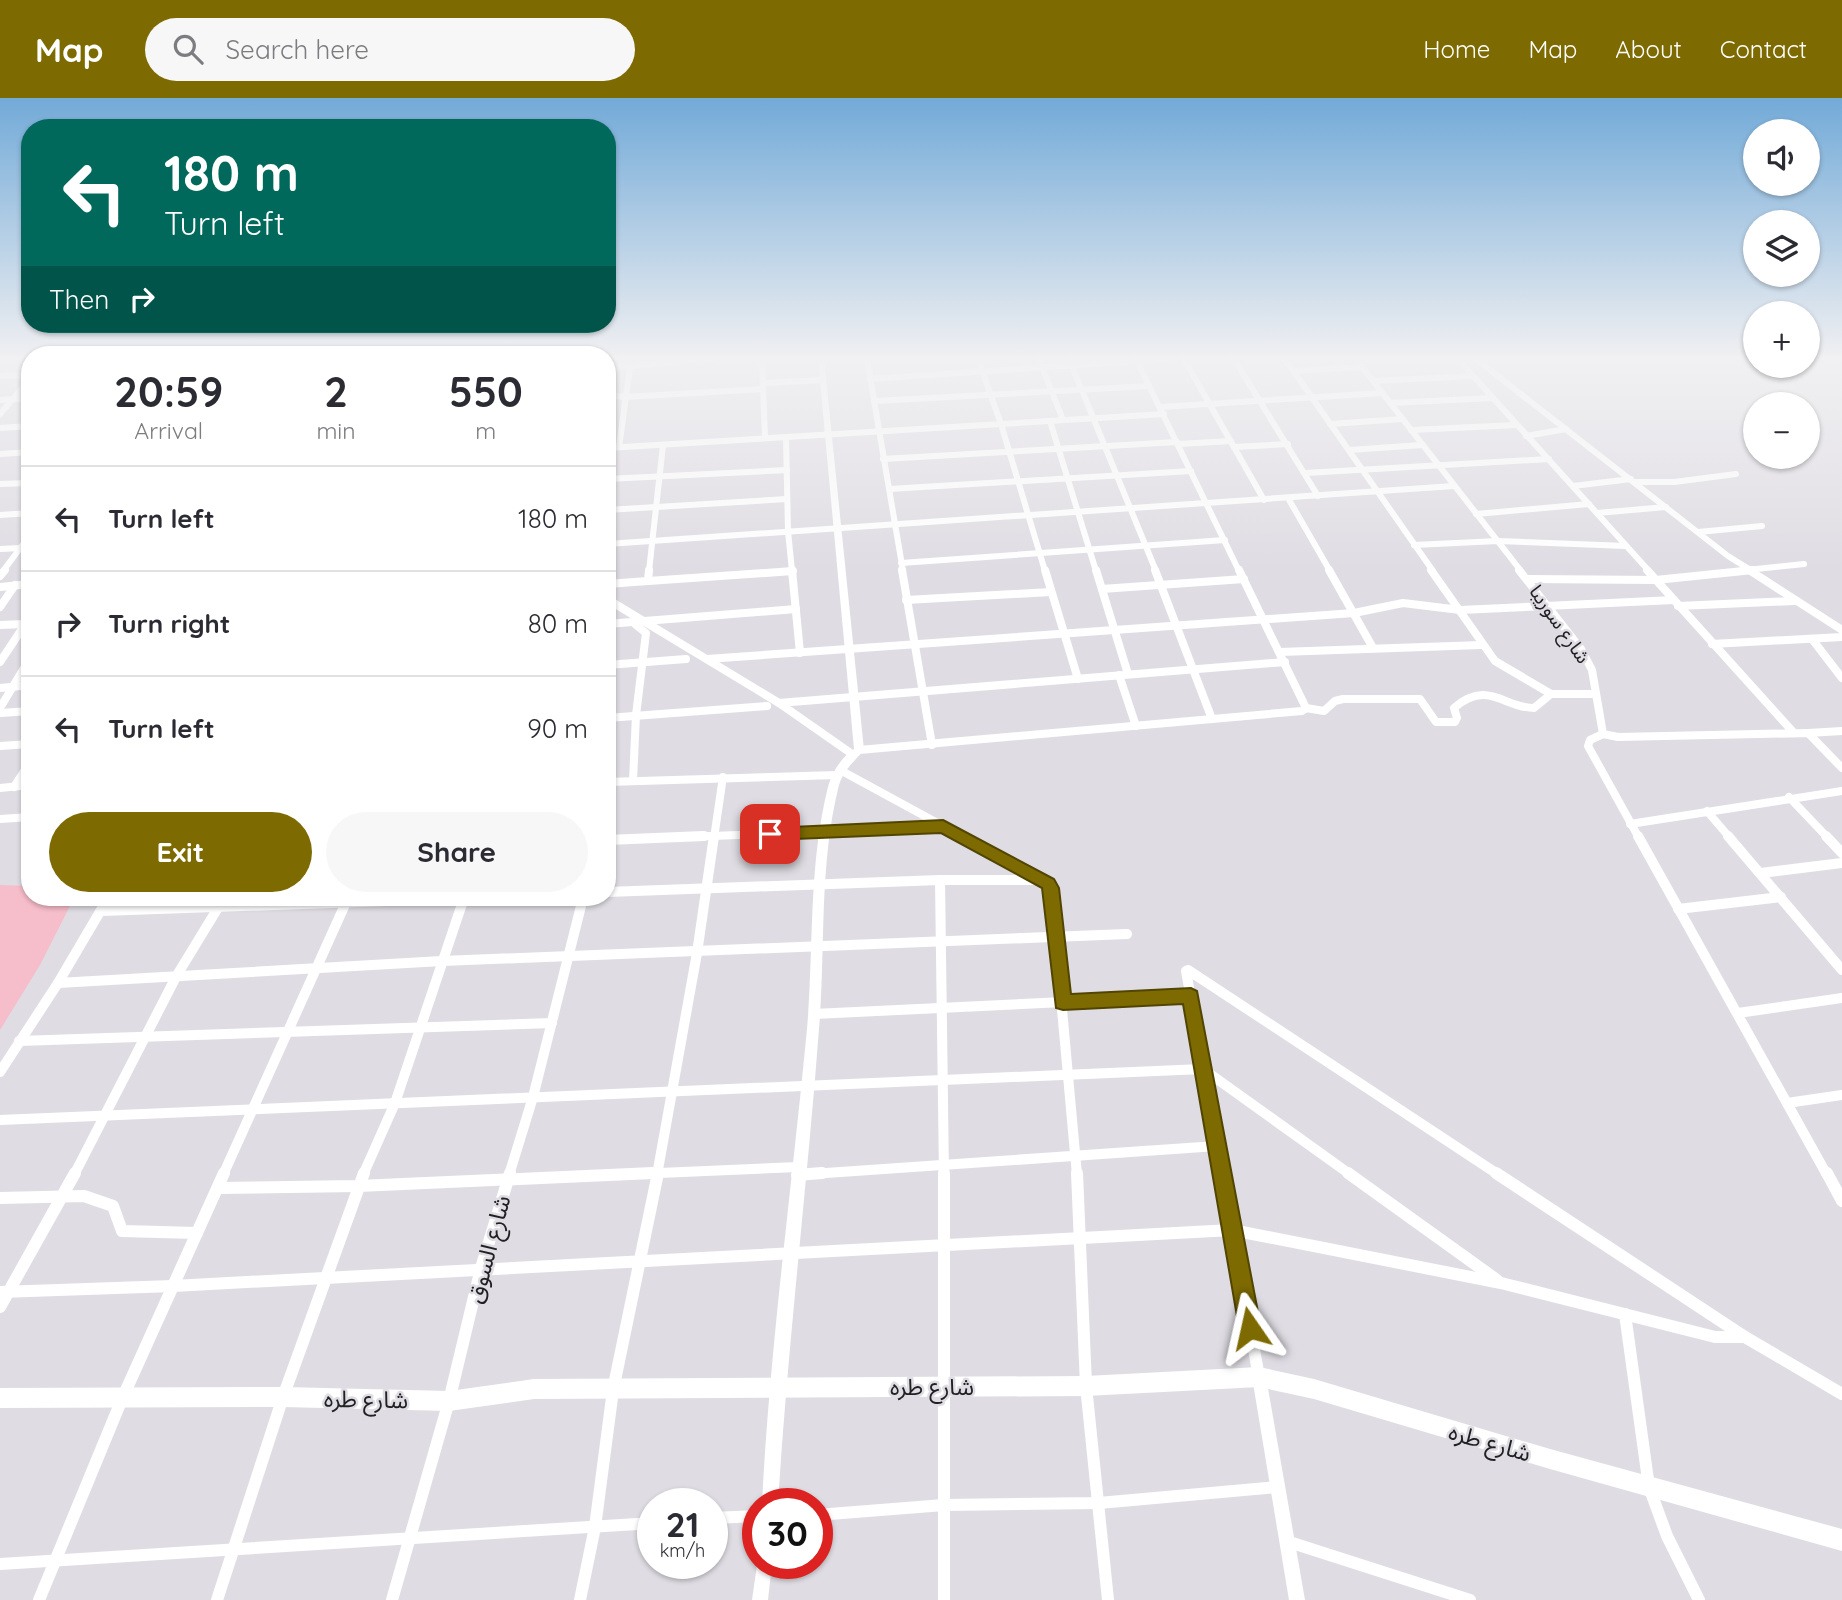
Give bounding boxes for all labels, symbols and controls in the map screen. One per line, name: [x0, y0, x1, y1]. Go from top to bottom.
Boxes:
search box: [145, 18, 635, 81]
text: Map: [35, 29, 103, 70]
icon: search: [169, 30, 207, 68]
text: Search here: [225, 33, 369, 66]
text: Home: [1423, 34, 1490, 64]
text: Map: [1528, 34, 1577, 64]
text: About: [1615, 34, 1682, 64]
text: Contact: [1720, 34, 1807, 64]
map controls: [1743, 119, 1820, 469]
button: sound: [1743, 119, 1820, 196]
text: 180 m: [164, 142, 299, 203]
icon: left: [49, 147, 140, 238]
text: Turn left: [164, 203, 285, 243]
button: layers: [1743, 210, 1820, 287]
icon: right: [123, 280, 161, 318]
text: Then: [49, 283, 109, 316]
button: +: [1743, 301, 1820, 378]
text: 20:59: [114, 365, 223, 418]
text: 2: [324, 365, 348, 418]
text: 550: [449, 365, 523, 418]
button: −: [1743, 392, 1820, 469]
text: Arrival: [134, 416, 203, 445]
text: min: [316, 416, 356, 445]
text: m: [475, 416, 496, 445]
icon: left: [49, 500, 87, 538]
text: Turn left: [108, 502, 215, 535]
text: 180 m: [518, 502, 588, 535]
street label: شارع سوريبا: [1523, 580, 1596, 669]
icon: right: [49, 605, 87, 643]
text: Turn right: [108, 607, 230, 640]
text: 80 m: [528, 607, 588, 640]
icon: left: [49, 710, 87, 748]
text: Turn left: [108, 712, 215, 745]
text: 90 m: [527, 712, 588, 745]
pin: [740, 804, 800, 864]
button: Exit: [49, 812, 312, 892]
button: Share: [326, 812, 588, 892]
icon: arrive: [751, 815, 789, 853]
street label: شارع السوق: [460, 1192, 519, 1307]
position arrow: [1213, 1291, 1287, 1365]
street label: شارع طره: [890, 1372, 974, 1404]
street label: شارع طره: [324, 1384, 408, 1417]
street label: شارع طره: [1445, 1416, 1534, 1470]
speed limit sign: 30: [742, 1488, 833, 1579]
text: 21: [666, 1502, 699, 1546]
text: km/h: [660, 1539, 705, 1562]

